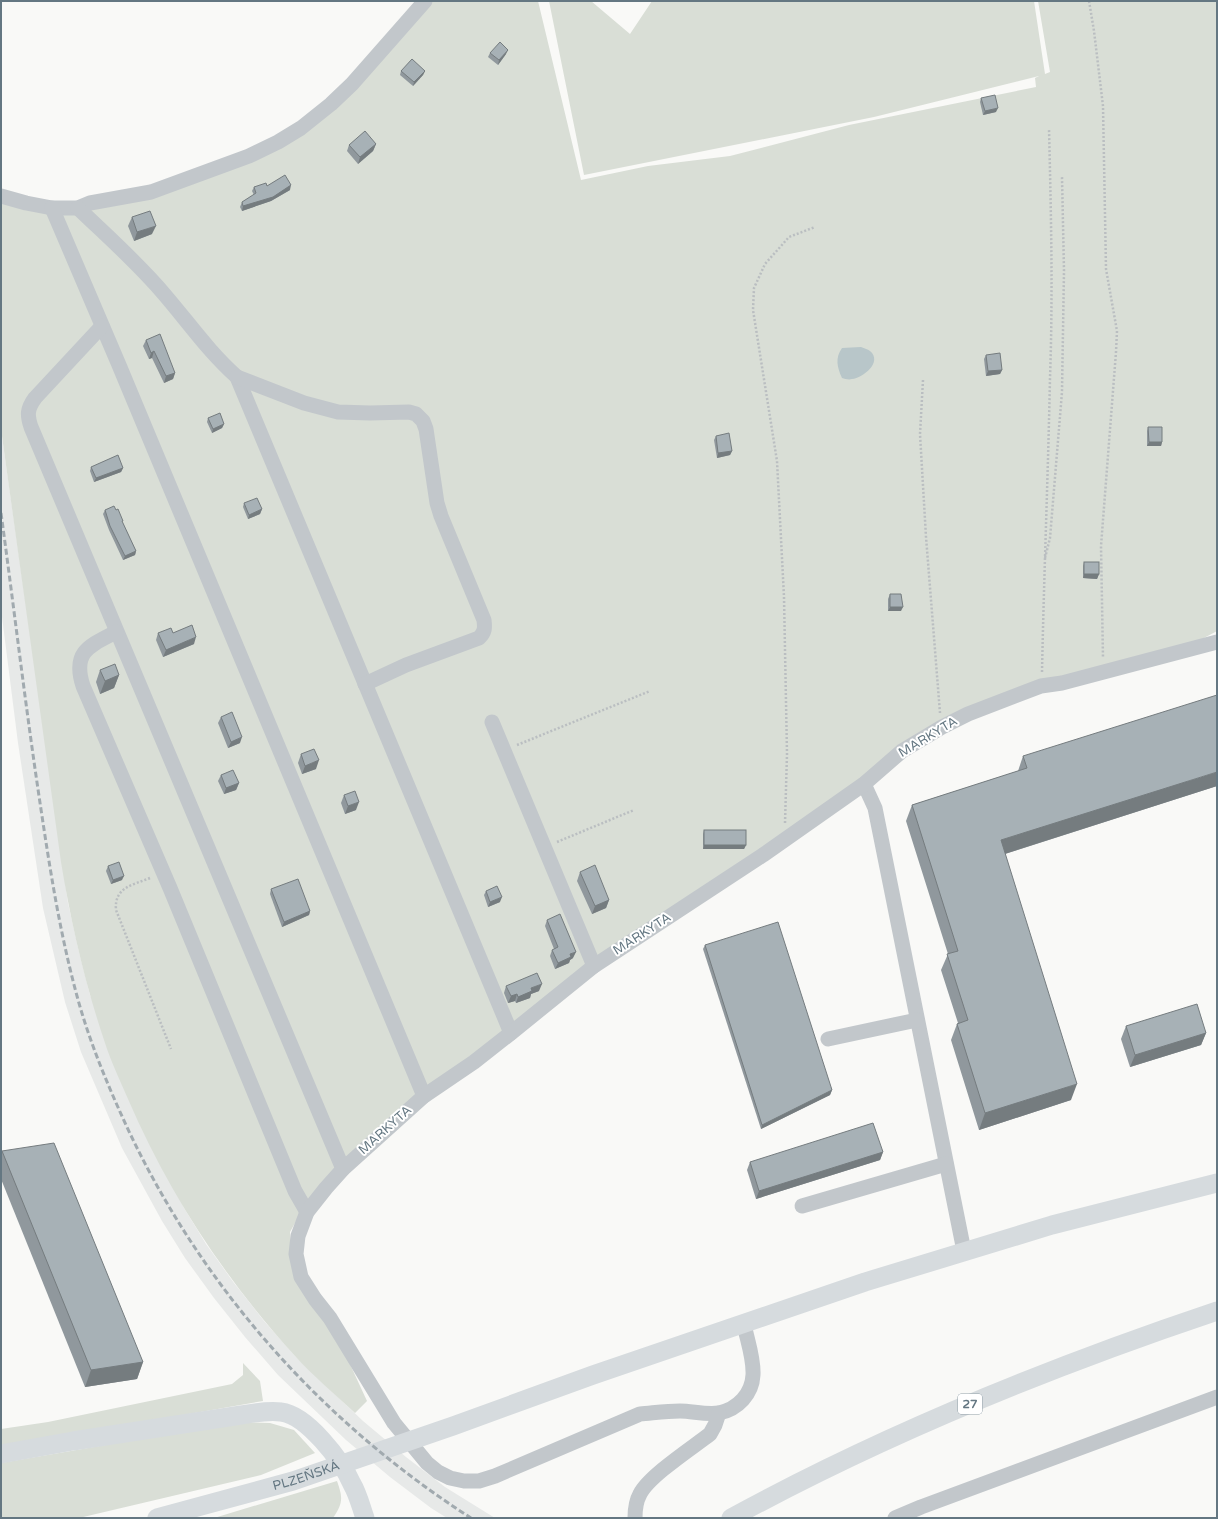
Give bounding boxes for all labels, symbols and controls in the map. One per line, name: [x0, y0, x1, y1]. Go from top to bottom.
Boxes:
street label: MARKYTA: [896, 713, 961, 761]
street label: MARKYTA: [610, 909, 674, 959]
street label: MARKYTA: [355, 1102, 415, 1158]
road number: 27: [958, 1394, 982, 1414]
street label: PLZEŇSKÁ: [271, 1457, 342, 1494]

